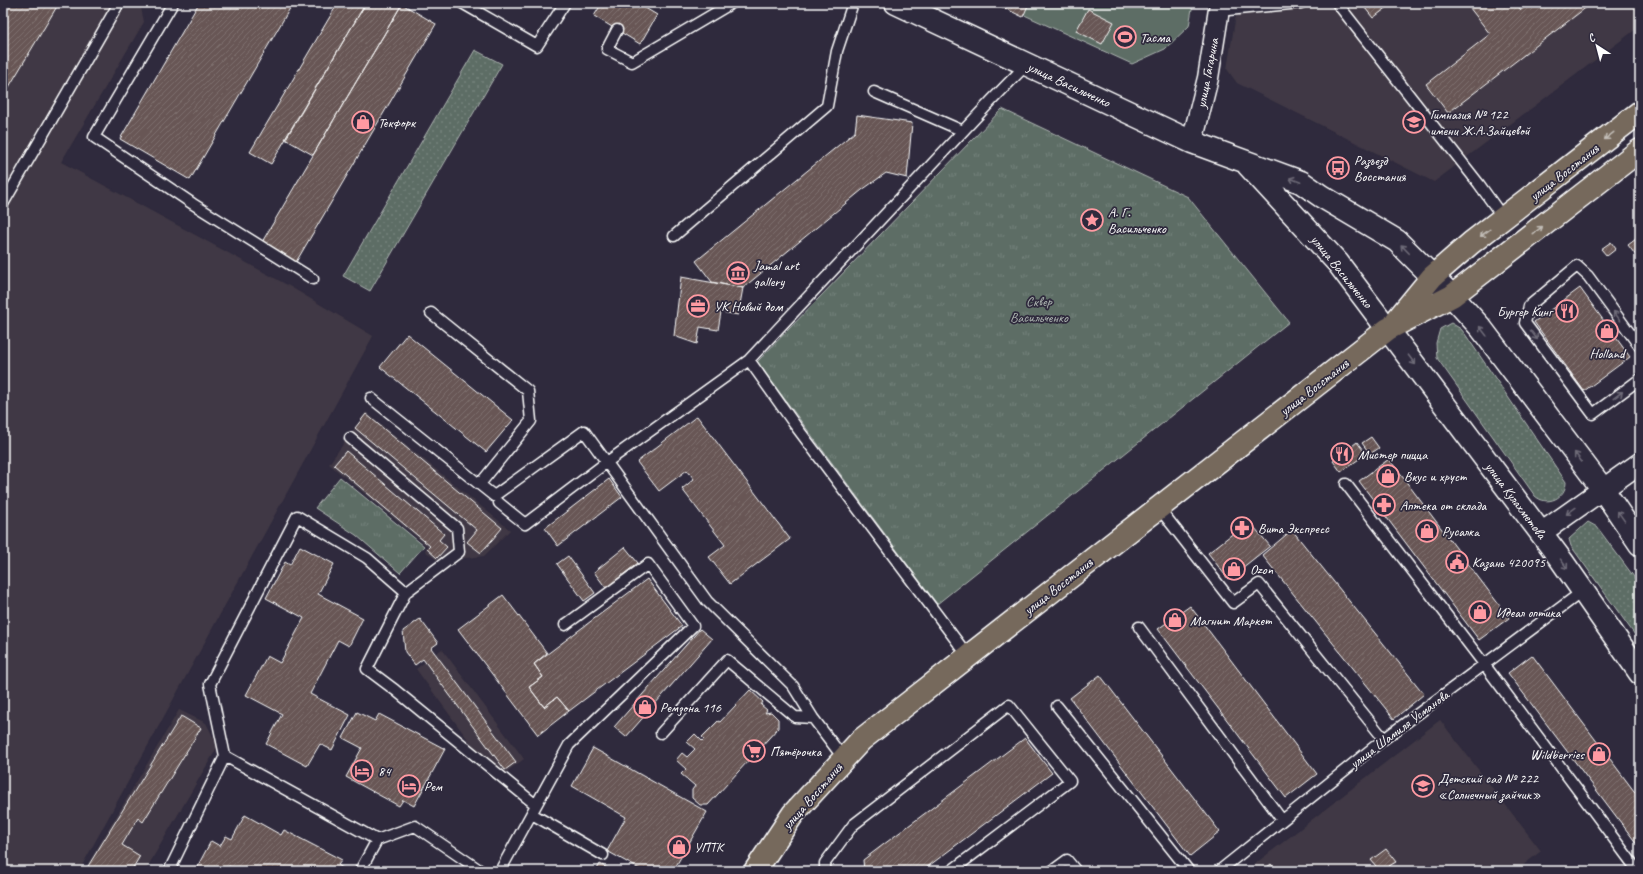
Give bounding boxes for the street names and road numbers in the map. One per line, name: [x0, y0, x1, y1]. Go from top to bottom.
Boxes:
street label: улица Гагарина: [1192, 36, 1223, 110]
street label: улица Васильченко: [1024, 58, 1114, 111]
street label: улица Восстания: [1526, 140, 1603, 205]
street label: улица Васильченко: [1306, 231, 1377, 312]
street label: улица Восстания: [1276, 355, 1353, 420]
street label: улица Кулахметова: [1481, 458, 1551, 543]
street label: улица Восстания: [1020, 554, 1097, 619]
street label: улица Шамиля Усманова: [1346, 686, 1453, 773]
street label: улица Восстания: [778, 759, 847, 834]

